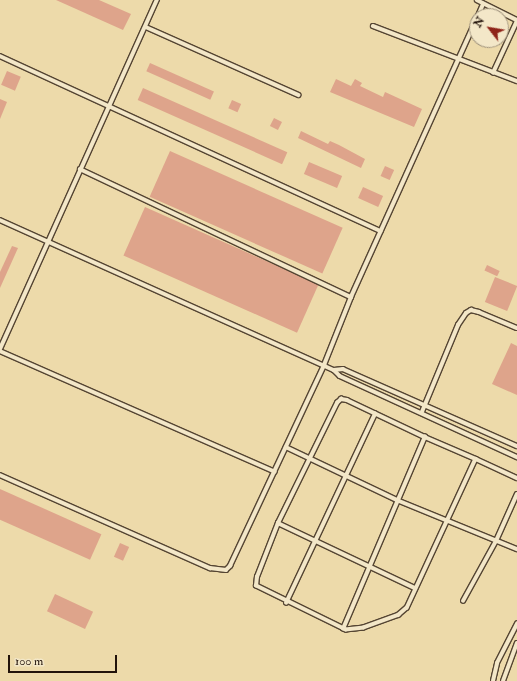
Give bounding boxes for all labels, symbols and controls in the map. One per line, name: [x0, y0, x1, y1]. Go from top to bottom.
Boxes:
north arrow: [469, 8, 509, 48]
text: N: [471, 15, 487, 30]
scale bar: [10, 647, 119, 673]
text: 100 m: [15, 654, 43, 669]

